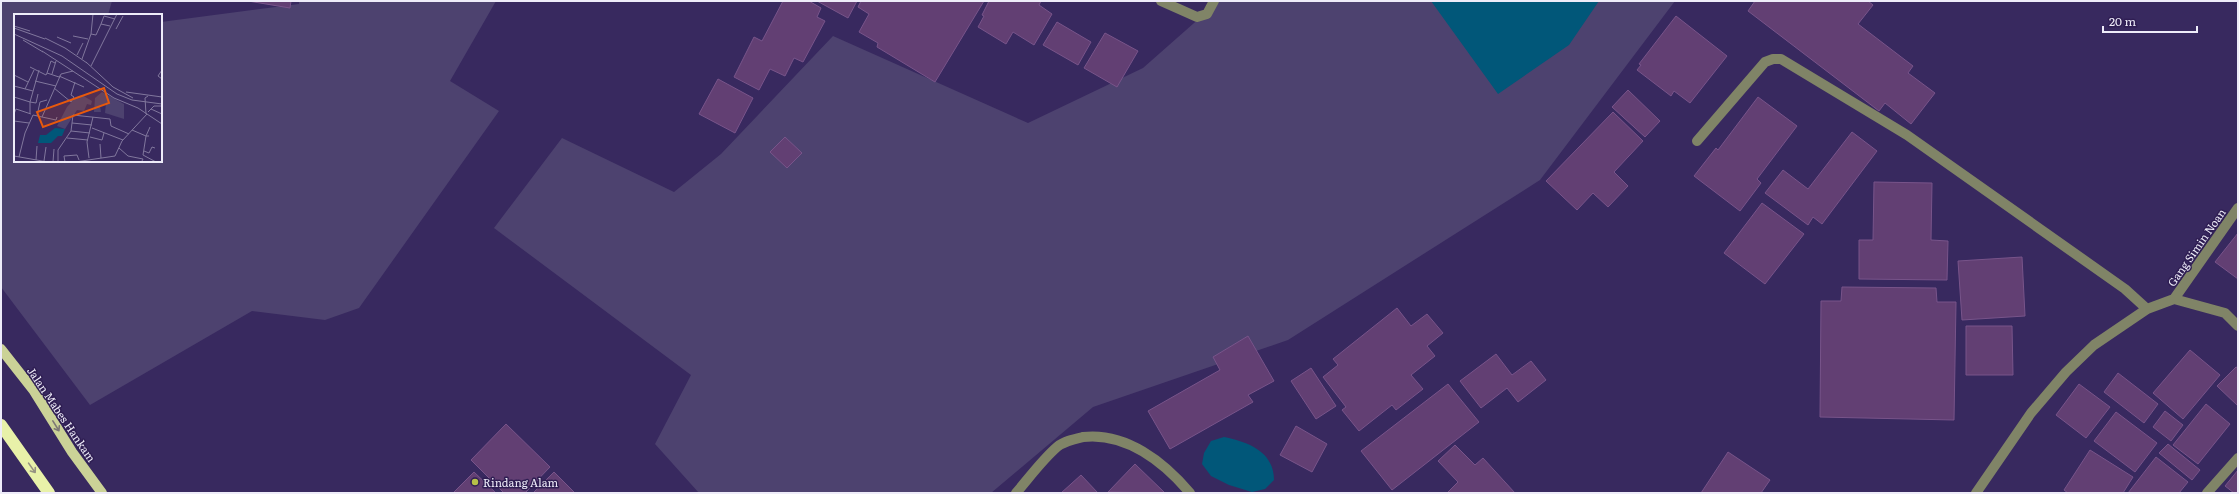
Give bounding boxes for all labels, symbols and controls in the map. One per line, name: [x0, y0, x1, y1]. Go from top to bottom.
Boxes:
scale bar: [2103, 8, 2197, 34]
text: 20 m: [2109, 12, 2136, 30]
inset map: [14, 14, 162, 162]
street label: Gang Simin Noan: [2163, 205, 2229, 289]
street label: Jalan Mabes Hankam: [24, 363, 100, 465]
one-way arrow: [53, 420, 61, 432]
one-way arrow: [28, 462, 36, 473]
place label: Rindang Alam: [483, 474, 559, 490]
marker: Rindang Alam: [470, 477, 480, 487]

